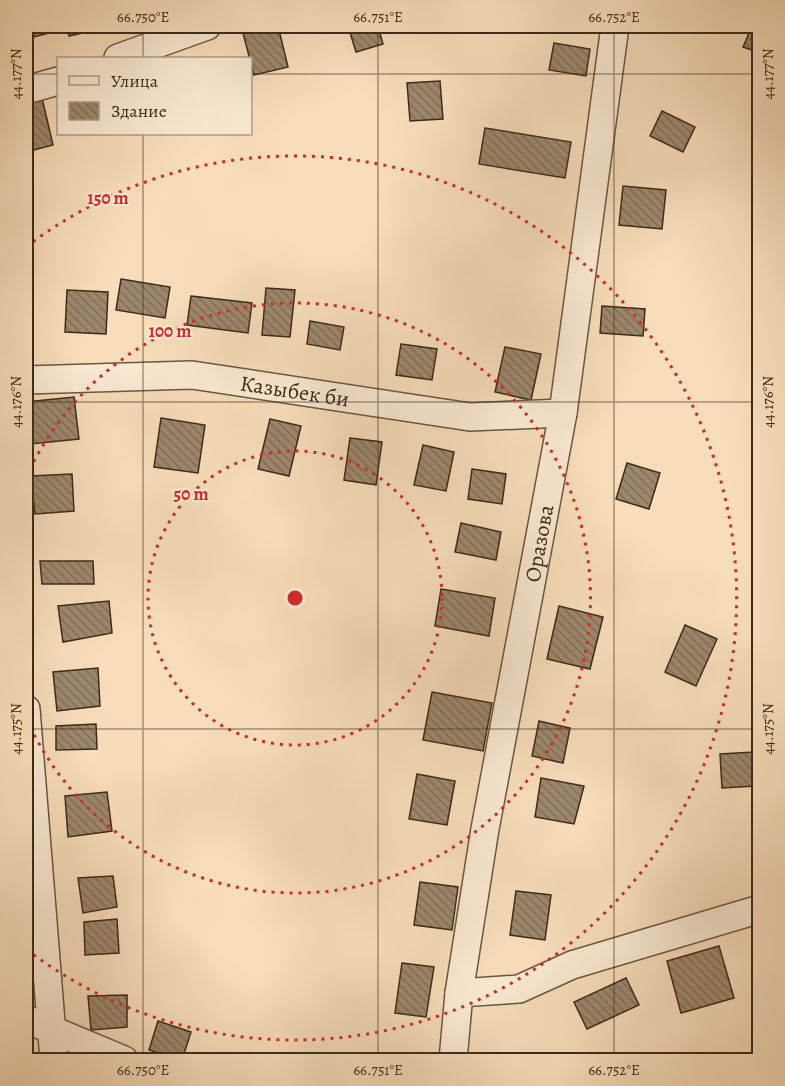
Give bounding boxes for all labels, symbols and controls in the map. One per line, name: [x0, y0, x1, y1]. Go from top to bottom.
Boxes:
text: 66.750°E: [117, 7, 169, 27]
text: 66.751°E: [353, 7, 403, 27]
text: 66.752°E: [588, 7, 640, 27]
text: 44.177°N: [6, 48, 26, 100]
text: 44.177°N: [758, 48, 778, 100]
legend: [57, 57, 252, 135]
text: Улица: [111, 69, 159, 93]
text: Здание: [111, 99, 167, 123]
text: 150 m: [87, 186, 129, 210]
text: 100 m: [149, 319, 191, 343]
street label: Казыбек би: [238, 368, 351, 415]
text: 44.176°N: [6, 376, 26, 428]
text: 44.176°N: [758, 376, 778, 428]
text: 50 m: [174, 482, 208, 506]
street label: Оразова: [518, 501, 562, 585]
centre of rings: [285, 588, 305, 608]
text: 44.175°N: [6, 703, 26, 755]
text: 44.175°N: [758, 703, 778, 755]
text: 66.750°E: [117, 1060, 169, 1080]
text: 66.751°E: [353, 1060, 403, 1080]
text: 66.752°E: [588, 1060, 640, 1080]

